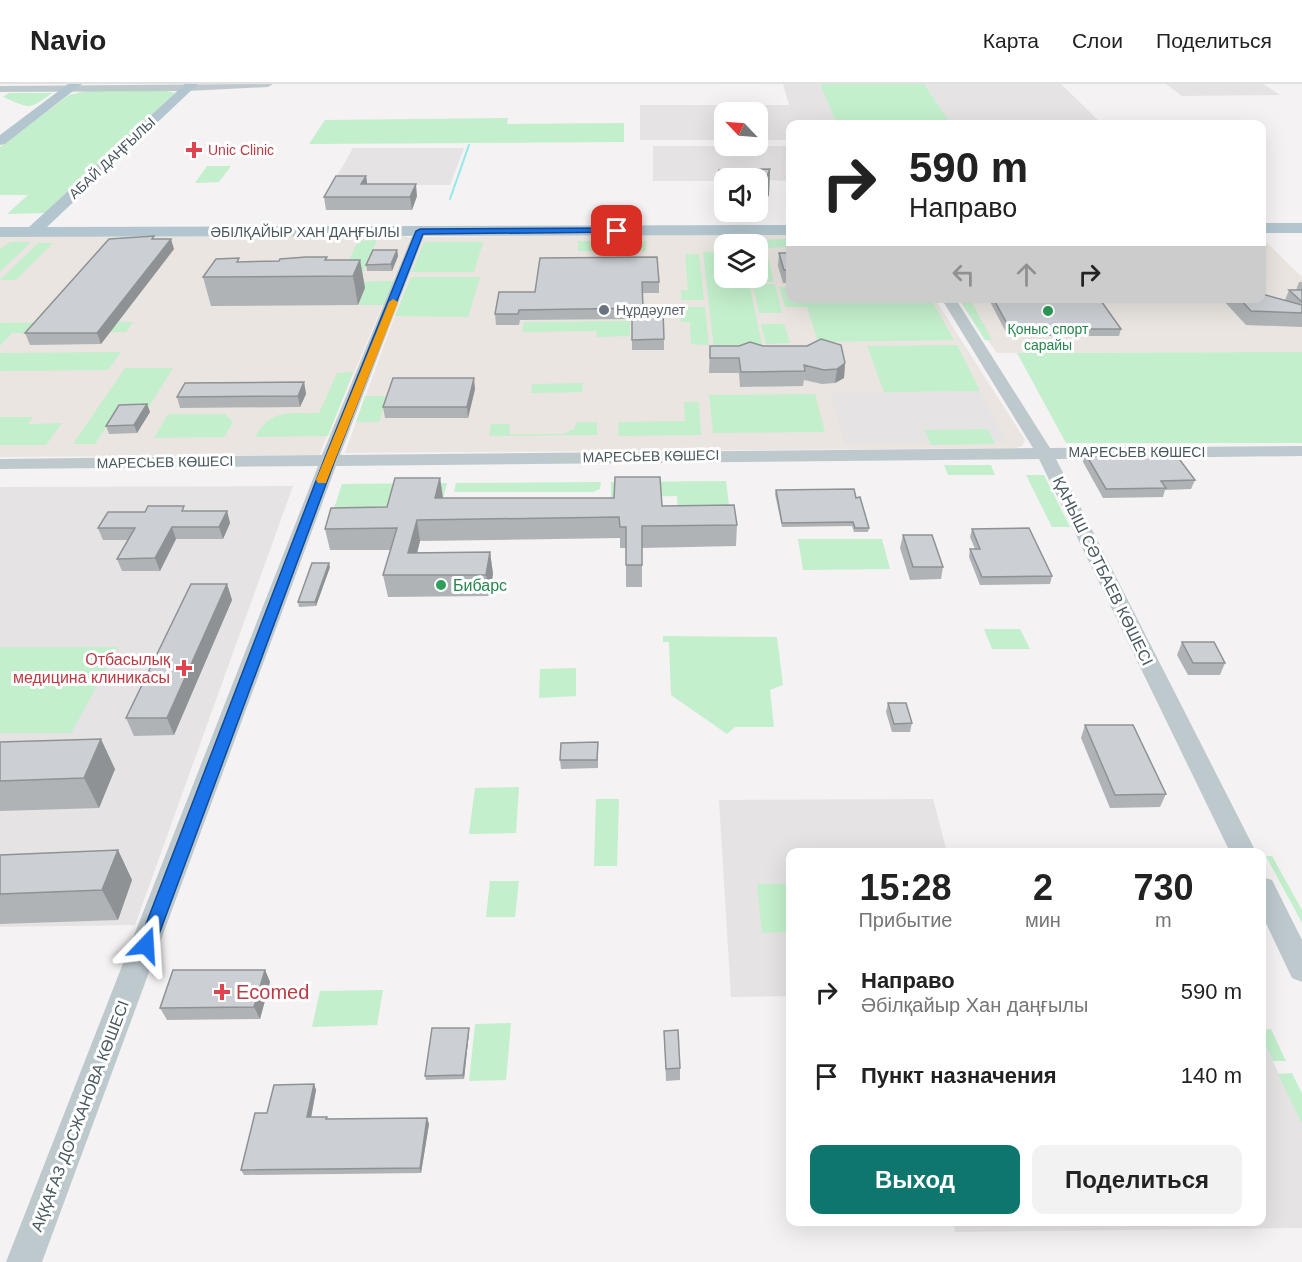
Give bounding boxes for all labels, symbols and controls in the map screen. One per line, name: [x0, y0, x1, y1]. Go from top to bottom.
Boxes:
text: Navio: [30, 25, 106, 56]
text: Карта: [983, 29, 1039, 52]
text: Слои: [1072, 29, 1123, 52]
text: Поделиться: [1156, 29, 1272, 52]
north arrow: [714, 102, 768, 156]
map controls: [714, 102, 768, 288]
street label: АБАЙ ДАҢҒЫЛЫ: [65, 113, 158, 202]
marker: Unic Clinic: [185, 141, 203, 159]
place label: Unic Clinic: [208, 142, 274, 158]
icon: right: [810, 144, 888, 222]
text: 590 m: [909, 144, 1028, 191]
button: sound: [714, 168, 768, 222]
text: Направо: [909, 193, 1017, 223]
pin: [591, 205, 642, 256]
icon: arrive: [600, 214, 633, 247]
street label: ӘБІЛҚАЙЫР ХАН ДАҢҒЫЛЫ: [210, 223, 400, 240]
button: layers: [714, 234, 768, 288]
icon: left: [947, 258, 980, 291]
icon: ahead: [1010, 258, 1043, 291]
icon: right: [1073, 258, 1106, 291]
place label: Нұрдәулет: [616, 302, 686, 318]
marker: Нұрдәулет: [597, 303, 611, 317]
marker: Қоныс спорт сарайы: [1041, 304, 1055, 318]
place label: Қоныс спорт сарайы: [1008, 321, 1089, 353]
street label: МАРЕСЬЕВ КӨШЕСІ: [1069, 444, 1205, 460]
street label: МАРЕСЬЕВ КӨШЕСІ: [582, 447, 720, 465]
street label: МАРЕСЬЕВ КӨШЕСІ: [96, 453, 234, 471]
street label: ҚАНЫШ СӘТБАЕВ КӨШЕСІ: [1050, 474, 1156, 668]
place label: Бибарс: [453, 577, 507, 594]
marker: Бибарс: [434, 578, 448, 592]
place label: Отбасылық медицина клиникасы: [13, 651, 171, 686]
marker: Отбасылық медицина клиникасы: [175, 659, 193, 677]
text: 15:28: [859, 867, 952, 908]
text: 2: [1033, 867, 1053, 908]
text: 730: [1133, 867, 1193, 908]
text: Прибытие: [858, 909, 952, 931]
text: мин: [1025, 909, 1061, 931]
text: m: [1155, 909, 1172, 931]
position arrow: [114, 913, 178, 977]
text: Направо: [861, 968, 955, 993]
icon: right: [810, 976, 843, 1009]
text: 590 m: [1181, 979, 1242, 1004]
place label: Ecomed: [236, 981, 309, 1003]
marker: Ecomed: [213, 983, 231, 1001]
text: Әбілқайыр Хан даңғылы: [861, 994, 1088, 1016]
street label: АҚҚАҒАЗ ДОСЖАНОВА КӨШЕСІ: [28, 998, 132, 1234]
icon: arrive: [810, 1060, 843, 1093]
text: Пункт назначения: [861, 1063, 1057, 1088]
text: 140 m: [1181, 1063, 1242, 1088]
button: Выход: [810, 1145, 1020, 1214]
button: Поделиться: [1032, 1145, 1242, 1214]

